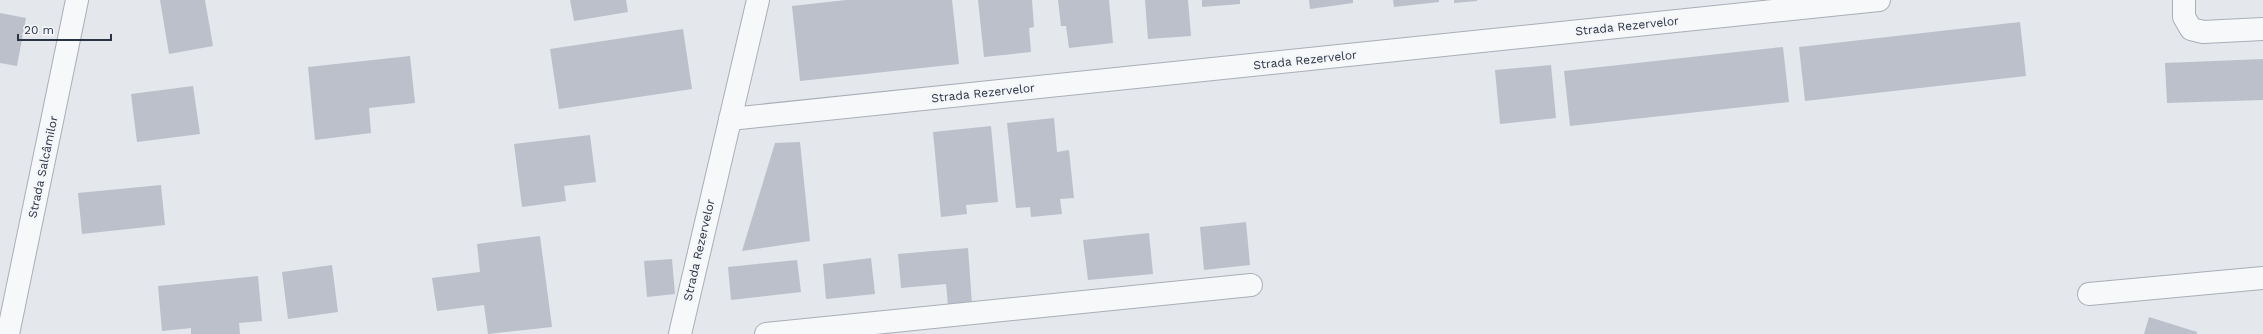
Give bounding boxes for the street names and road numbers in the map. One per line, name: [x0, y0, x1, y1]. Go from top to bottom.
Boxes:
street label: Strada Rezervelor: [1574, 14, 1680, 38]
street label: Strada Rezervelor: [1252, 48, 1358, 72]
street label: Strada Rezervelor: [930, 81, 1036, 105]
street label: Strada Salcâmilor: [25, 114, 61, 219]
street label: Strada Rezervelor: [680, 198, 718, 302]

